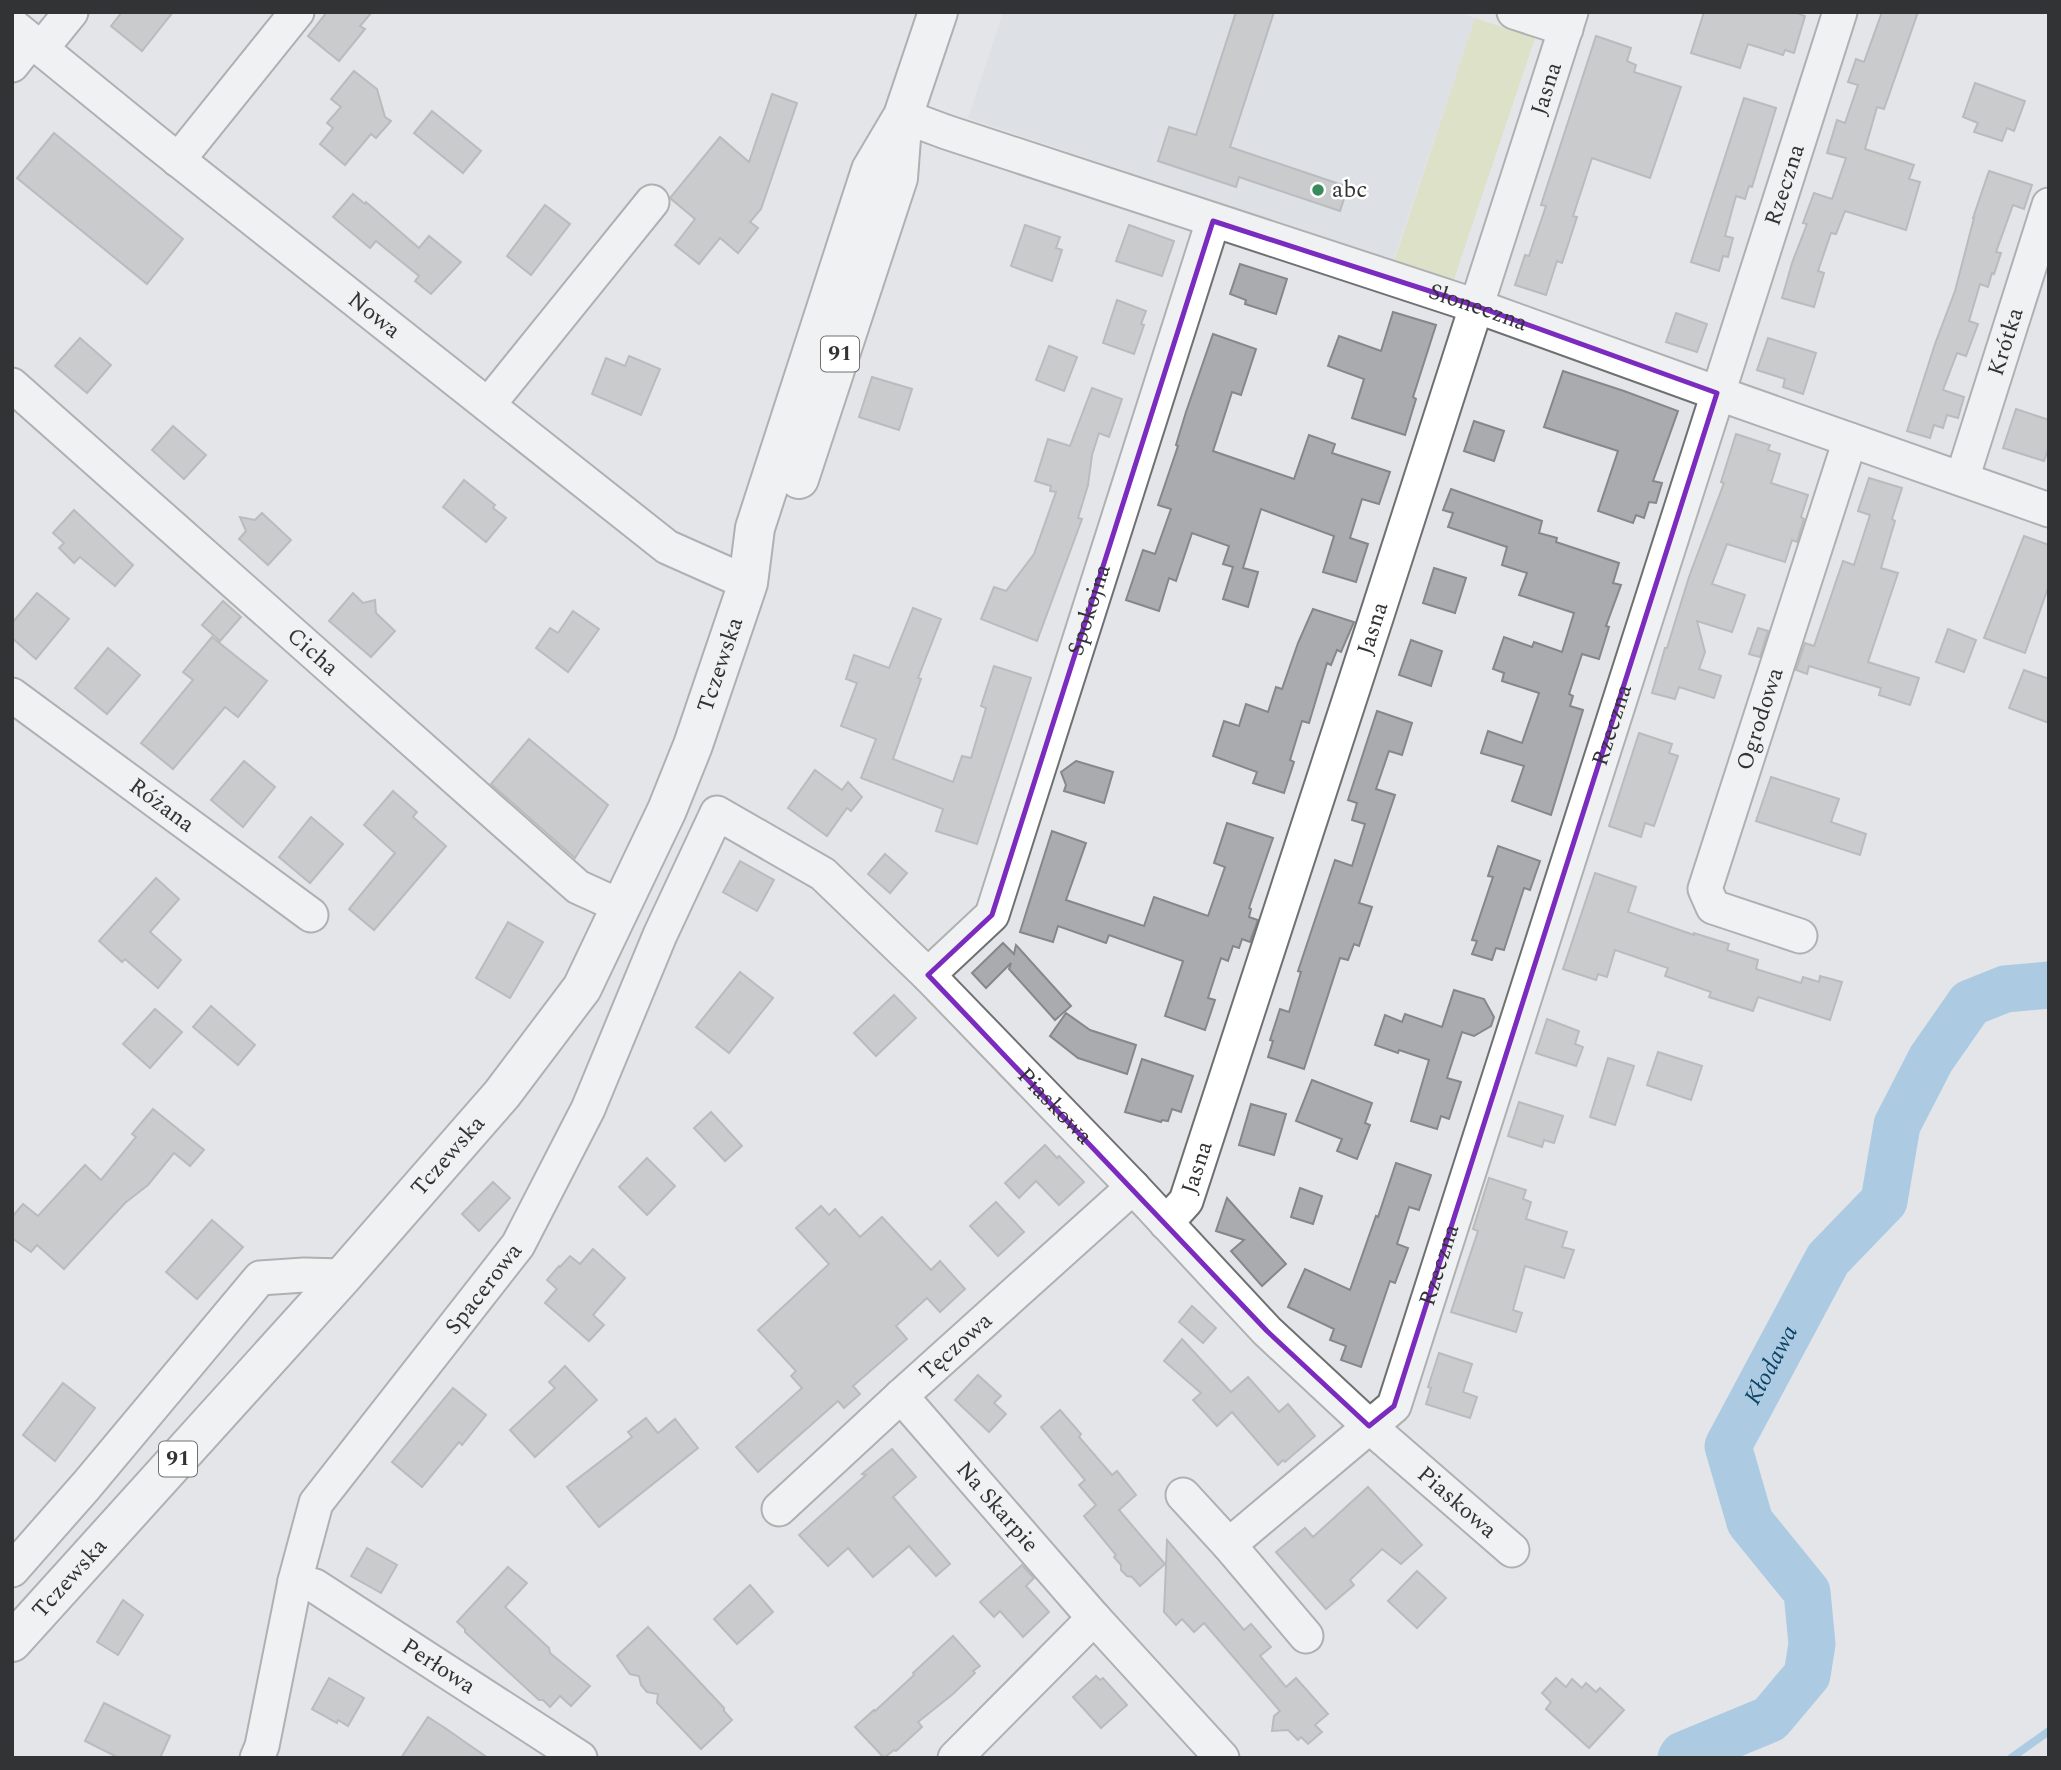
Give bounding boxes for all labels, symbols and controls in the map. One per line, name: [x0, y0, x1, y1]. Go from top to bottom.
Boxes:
street label: Jasna: [1522, 58, 1571, 120]
street label: Rzeczna: [1755, 140, 1814, 230]
place label: abc: [1332, 173, 1367, 208]
marker: abc: [1310, 182, 1326, 198]
street label: Słoneczna: [1424, 274, 1532, 341]
street label: Nowa: [340, 283, 408, 347]
street label: Krótka: [1978, 303, 2033, 380]
road number: 91: [821, 336, 859, 372]
street label: Spokojna: [1058, 560, 1120, 660]
street label: Jasna: [1348, 597, 1398, 659]
street label: Tczewska: [688, 612, 753, 717]
street label: Cicha: [279, 619, 347, 685]
street label: Ogrodowa: [1727, 663, 1793, 775]
street label: Rzeczna: [1582, 680, 1641, 770]
street label: Różana: [122, 769, 202, 841]
street label: Piaskowa: [1009, 1059, 1101, 1153]
street label: Tczewska: [402, 1107, 494, 1204]
street label: Jasna: [1172, 1136, 1222, 1199]
street label: Rzeczna: [1410, 1220, 1469, 1310]
street label: Spacerowa: [436, 1235, 531, 1343]
street label: Tęczowa: [911, 1304, 1000, 1389]
water label: Kłodawa: [1735, 1319, 1807, 1412]
road number: 91: [159, 1442, 197, 1476]
street label: Na Skarpie: [948, 1453, 1047, 1561]
street label: Piaskowa: [1409, 1457, 1505, 1547]
street label: Tczewska: [24, 1530, 116, 1626]
street label: Perłowa: [395, 1629, 483, 1703]

